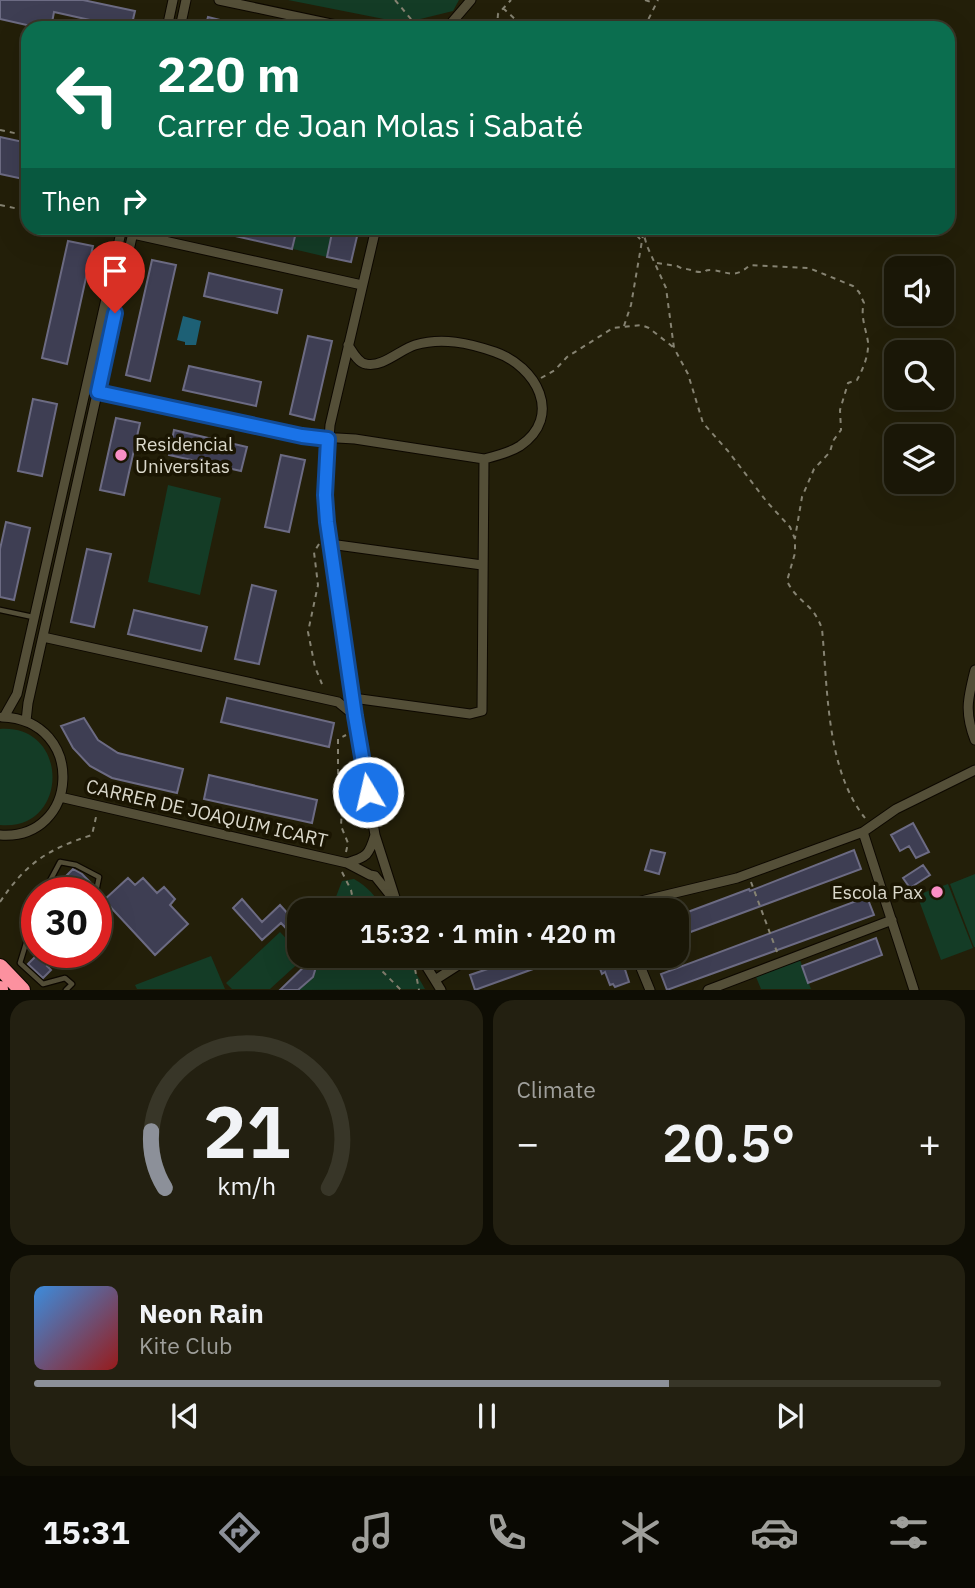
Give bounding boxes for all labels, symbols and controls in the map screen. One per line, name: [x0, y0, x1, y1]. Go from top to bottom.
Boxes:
text: 220 m: [157, 42, 301, 105]
icon: left: [42, 49, 133, 140]
text: Carrer de Joan Molas i Sabaté: [157, 104, 583, 146]
icon: right: [115, 182, 153, 220]
text: Then: [42, 184, 101, 218]
pin: [85, 241, 145, 313]
icon: arrive: [96, 252, 134, 290]
map controls: [884, 256, 954, 494]
button: sound: [884, 256, 954, 326]
button: search: [884, 340, 954, 410]
button: layers: [884, 424, 954, 494]
place label: Residencial Universitas: [135, 432, 233, 478]
marker: Residencial Universitas: [113, 447, 129, 463]
position arrow: [331, 755, 405, 829]
street label: CARRER DE JOAQUIM ICART: [84, 774, 330, 853]
speed limit sign: 30: [21, 877, 112, 968]
place label: Escola Pax: [832, 880, 923, 904]
marker: Escola Pax: [929, 884, 945, 900]
text: 15:32 · 1 min · 420 m: [360, 916, 616, 950]
text: Climate: [517, 1074, 596, 1104]
text: 21: [203, 1084, 290, 1179]
text: 20.5°: [662, 1109, 796, 1176]
text: −: [517, 1118, 539, 1167]
text: +: [918, 1118, 941, 1167]
text: km/h: [217, 1169, 276, 1202]
text: Neon Rain: [139, 1296, 264, 1330]
text: Kite Club: [139, 1330, 232, 1360]
icon: previous: [166, 1397, 204, 1435]
icon: pause: [468, 1397, 506, 1435]
icon: next: [771, 1397, 809, 1435]
icon: directions: [215, 1508, 264, 1557]
icon: music: [348, 1508, 397, 1557]
icon: phone: [482, 1508, 531, 1557]
icon: climate: [616, 1508, 665, 1557]
icon: car: [750, 1508, 799, 1557]
icon: filters: [884, 1508, 933, 1557]
text: 15:31: [42, 1511, 130, 1553]

